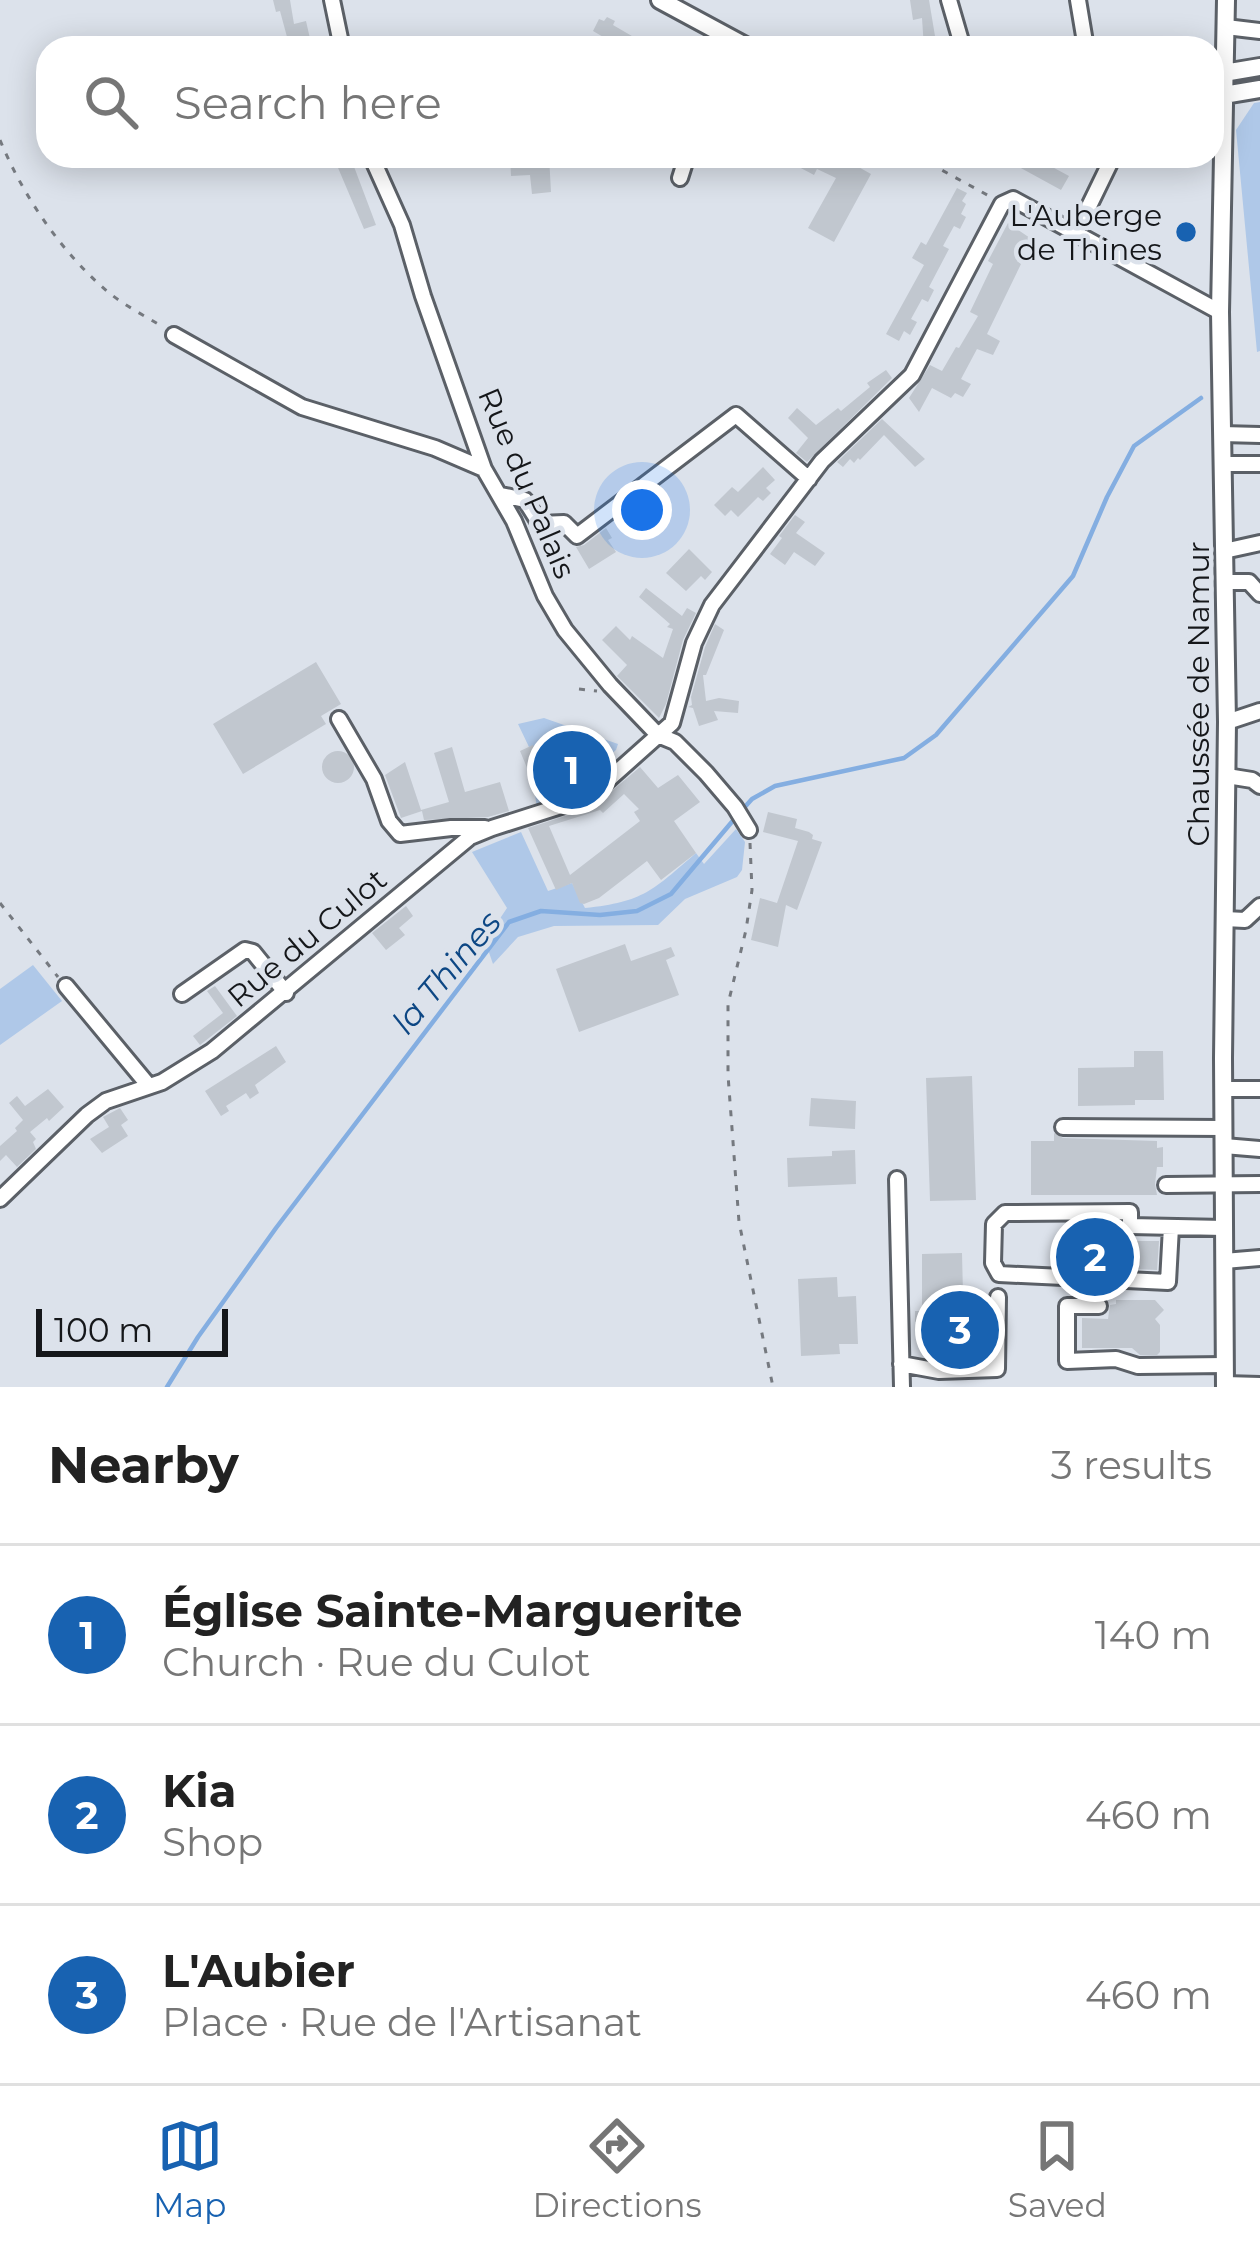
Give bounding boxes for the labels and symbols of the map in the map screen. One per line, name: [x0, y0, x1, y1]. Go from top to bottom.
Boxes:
place label: L'Auberge de Thines: [1009, 197, 1162, 268]
marker: L'Auberge de Thines: [1173, 219, 1199, 245]
street label: Rue du Palais: [470, 382, 584, 584]
your location: [612, 480, 672, 540]
street label: Chaussée de Namur: [1180, 541, 1217, 847]
pin: 1: [533, 725, 611, 815]
street label: Rue du Culot: [220, 861, 394, 1015]
water label: la Thines: [383, 902, 509, 1042]
pin: 2: [1056, 1212, 1134, 1302]
pin: 3: [921, 1285, 999, 1375]
scale bar: [36, 1303, 228, 1356]

